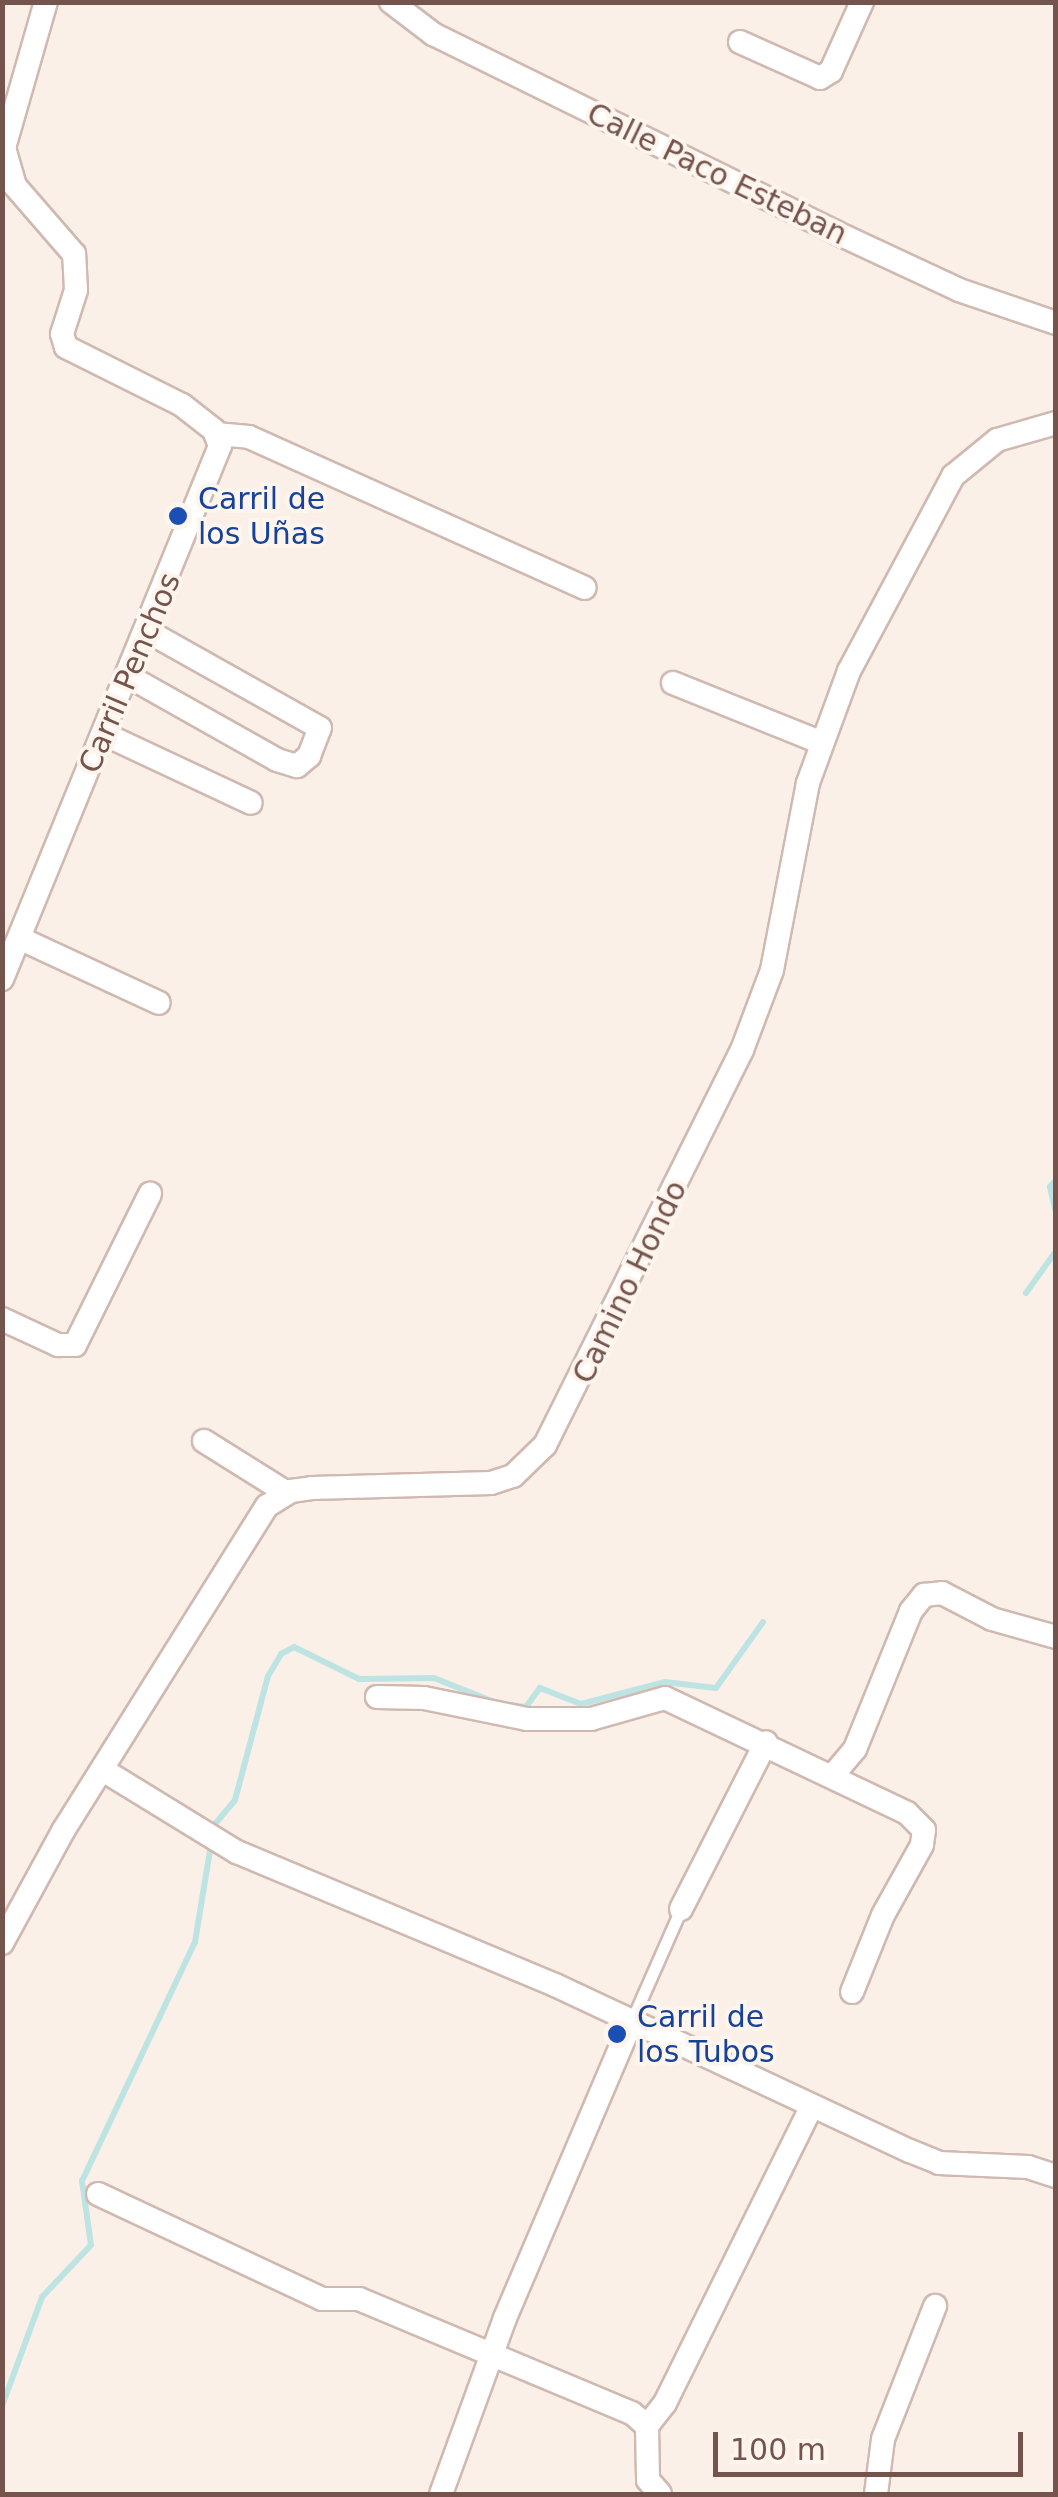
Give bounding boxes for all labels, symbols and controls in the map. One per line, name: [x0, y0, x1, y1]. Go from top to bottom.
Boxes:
street label: Calle Paco Esteban: [581, 95, 853, 253]
place label: Carril de los Uñas: [198, 481, 325, 552]
marker: Carril de los Uñas: [167, 505, 189, 527]
street label: Carril Penchos: [72, 568, 188, 778]
street label: Camino Hondo: [565, 1175, 695, 1389]
place label: Carril de los Tubos: [637, 1999, 775, 2070]
marker: Carril de los Tubos: [606, 2023, 628, 2045]
scale bar: [718, 2412, 1028, 2474]
text: 100 m: [730, 2432, 826, 2467]

